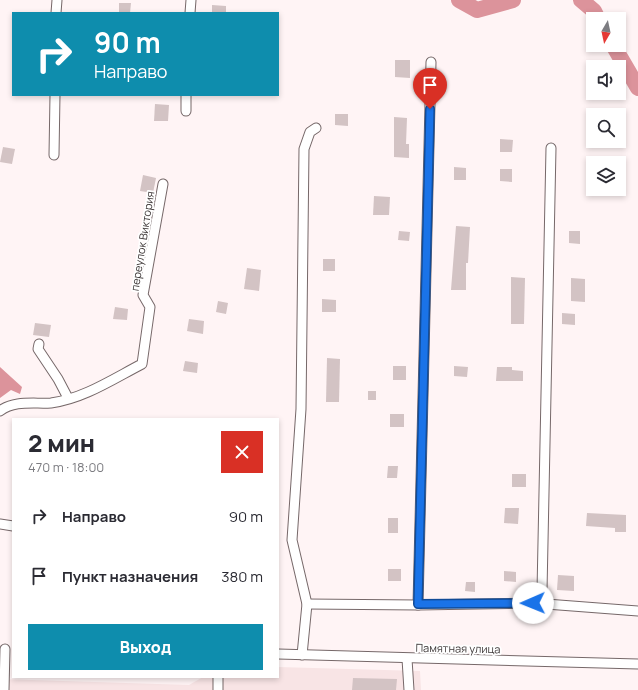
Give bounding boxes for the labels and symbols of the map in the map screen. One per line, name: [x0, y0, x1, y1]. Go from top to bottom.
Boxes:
north arrow: [586, 12, 626, 52]
pin: [413, 68, 447, 109]
street label: переулок Виктория: [127, 190, 157, 292]
position arrow: [512, 582, 554, 624]
street label: Памятная улица: [415, 640, 501, 656]

